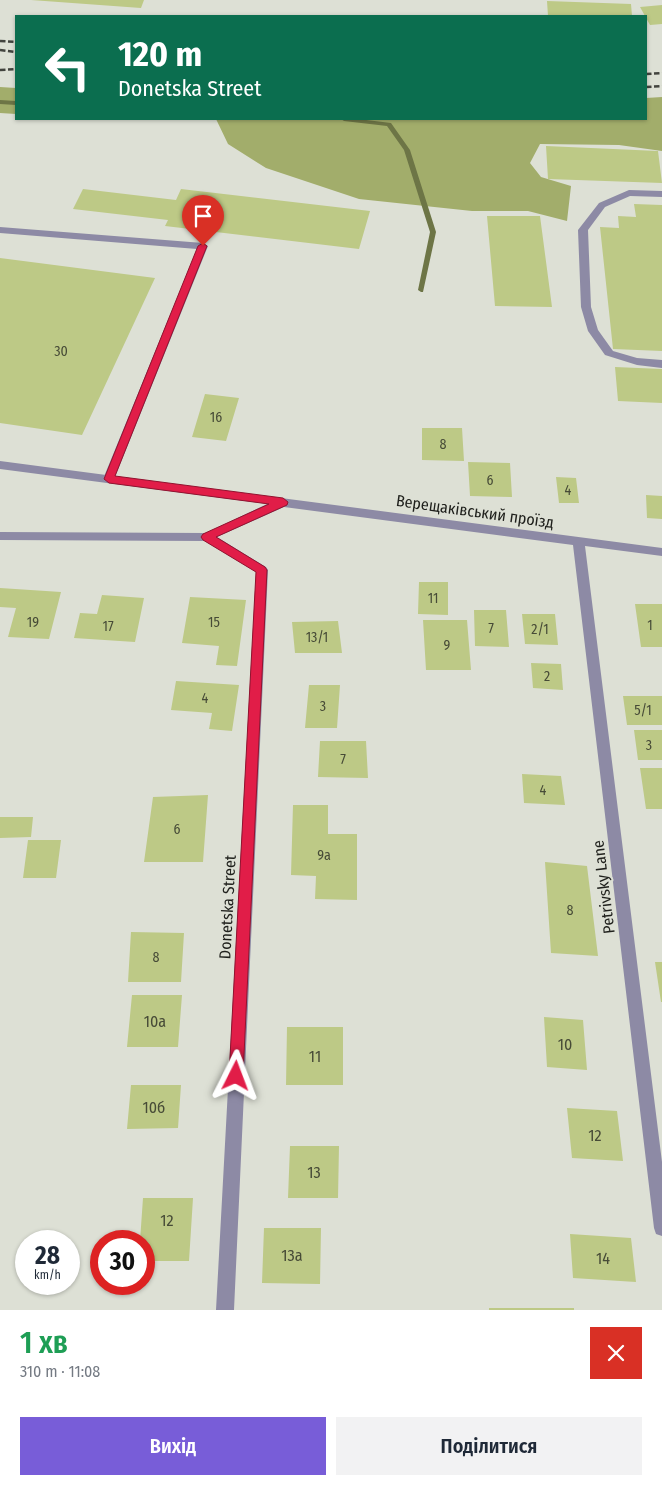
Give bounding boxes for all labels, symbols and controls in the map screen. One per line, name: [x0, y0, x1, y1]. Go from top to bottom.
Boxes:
text: 120 m: [118, 33, 202, 75]
icon: left: [35, 35, 100, 100]
text: Donetska Street: [118, 75, 261, 102]
pin: [182, 195, 224, 246]
icon: arrive: [189, 202, 217, 230]
house number: 30: [54, 343, 68, 360]
house number: 16: [210, 409, 222, 426]
house number: 8: [440, 436, 447, 453]
house number: 6: [487, 472, 494, 489]
house number: 4: [565, 482, 572, 499]
street label: Верещаківський проїзд: [395, 491, 555, 532]
house number: 11: [428, 590, 438, 607]
house number: 19: [27, 614, 39, 631]
house number: 15: [208, 614, 220, 631]
house number: 1: [647, 617, 653, 634]
house number: 17: [102, 618, 114, 635]
house number: 7: [488, 620, 494, 637]
house number: 2/1: [531, 621, 549, 638]
house number: 13/1: [306, 629, 328, 646]
house number: 9: [444, 637, 451, 654]
house number: 2: [544, 668, 550, 685]
house number: 4: [202, 690, 209, 707]
house number: 3: [320, 698, 326, 715]
house number: 5/1: [634, 702, 652, 719]
house number: 3: [646, 737, 652, 754]
house number: 7: [340, 751, 346, 768]
house number: 4: [540, 782, 547, 799]
house number: 6: [174, 821, 181, 838]
street label: Petrivsky Lane: [588, 839, 619, 935]
house number: 9а: [317, 847, 331, 864]
street label: Donetska Street: [215, 854, 240, 960]
house number: 8: [567, 902, 574, 919]
house number: 8: [153, 949, 160, 966]
house number: 10а: [144, 1012, 166, 1031]
house number: 10: [558, 1035, 572, 1054]
house number: 11: [309, 1047, 321, 1066]
position arrow: [209, 1049, 261, 1101]
house number: 10б: [143, 1098, 165, 1117]
house number: 12: [588, 1126, 602, 1145]
house number: 13: [307, 1163, 321, 1182]
house number: 12: [160, 1211, 174, 1230]
speed limit sign: 30: [90, 1230, 155, 1295]
text: 28: [35, 1241, 60, 1271]
house number: 13а: [281, 1246, 303, 1265]
house number: 14: [596, 1249, 610, 1268]
text: km/h: [34, 1268, 61, 1282]
text: 1 хв: [20, 1325, 68, 1361]
button: close: [590, 1327, 642, 1379]
text: 310 m · 11:08: [20, 1362, 100, 1381]
button: Вихід: [20, 1417, 326, 1475]
button: Поділитися: [336, 1417, 642, 1475]

